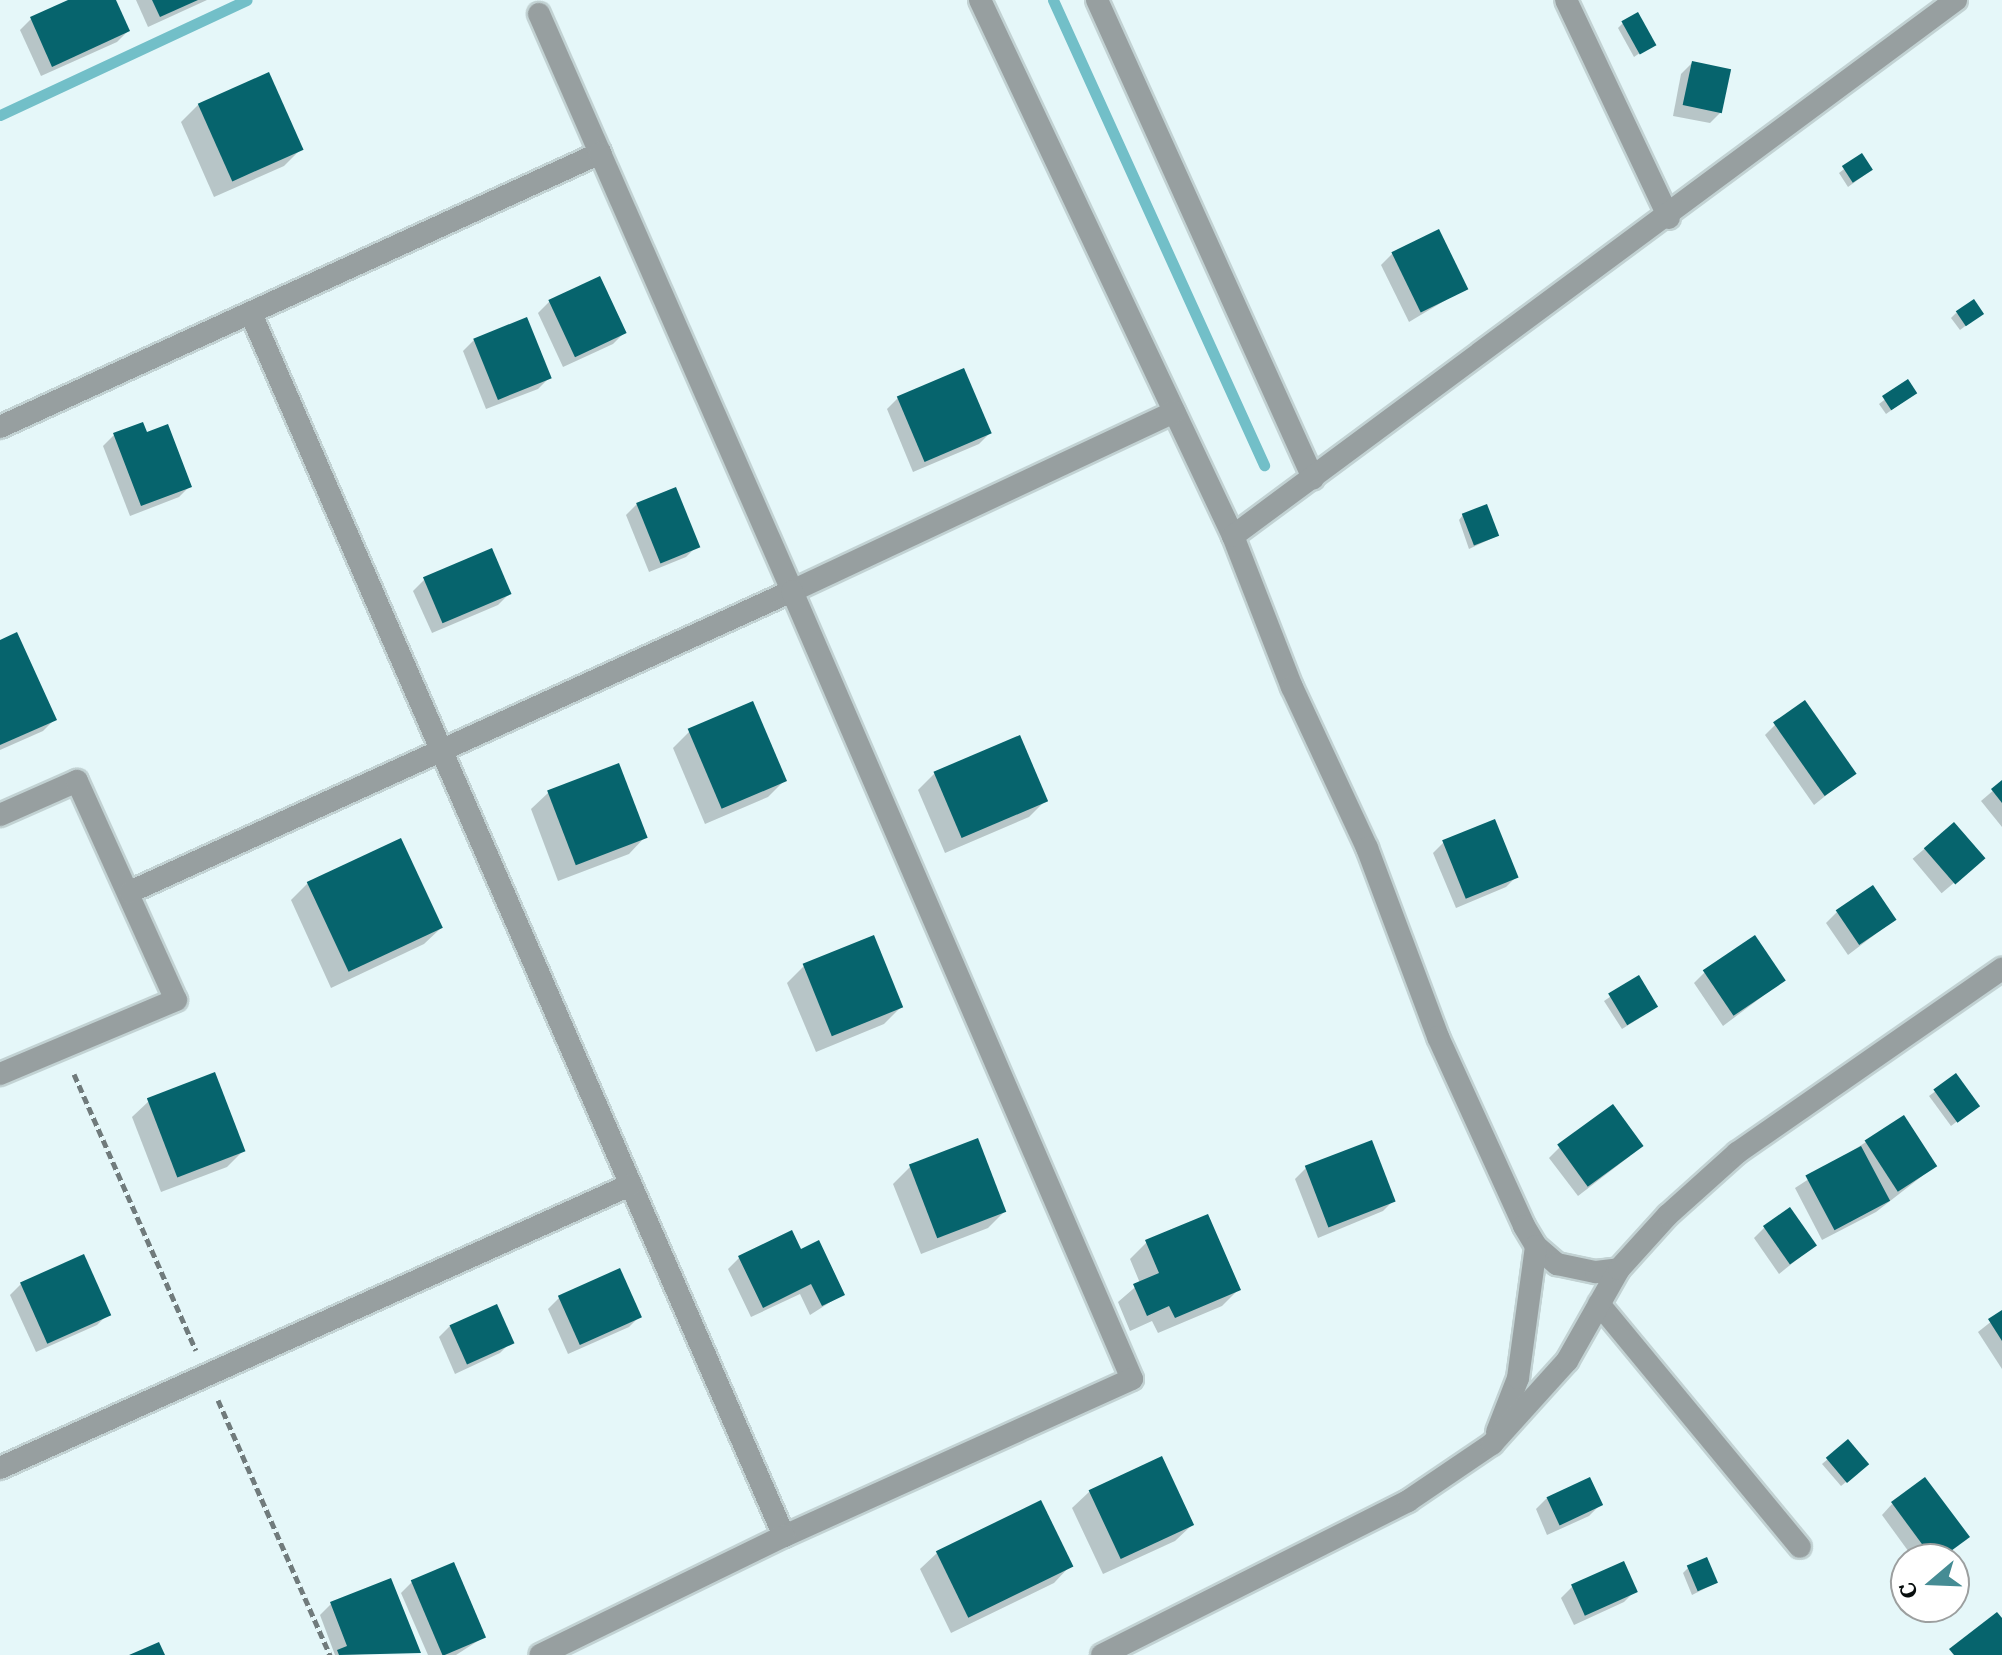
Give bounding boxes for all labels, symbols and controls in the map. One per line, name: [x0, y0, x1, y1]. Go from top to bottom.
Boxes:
north arrow: [1890, 1543, 1970, 1623]
text: С: [1894, 1579, 1923, 1602]

